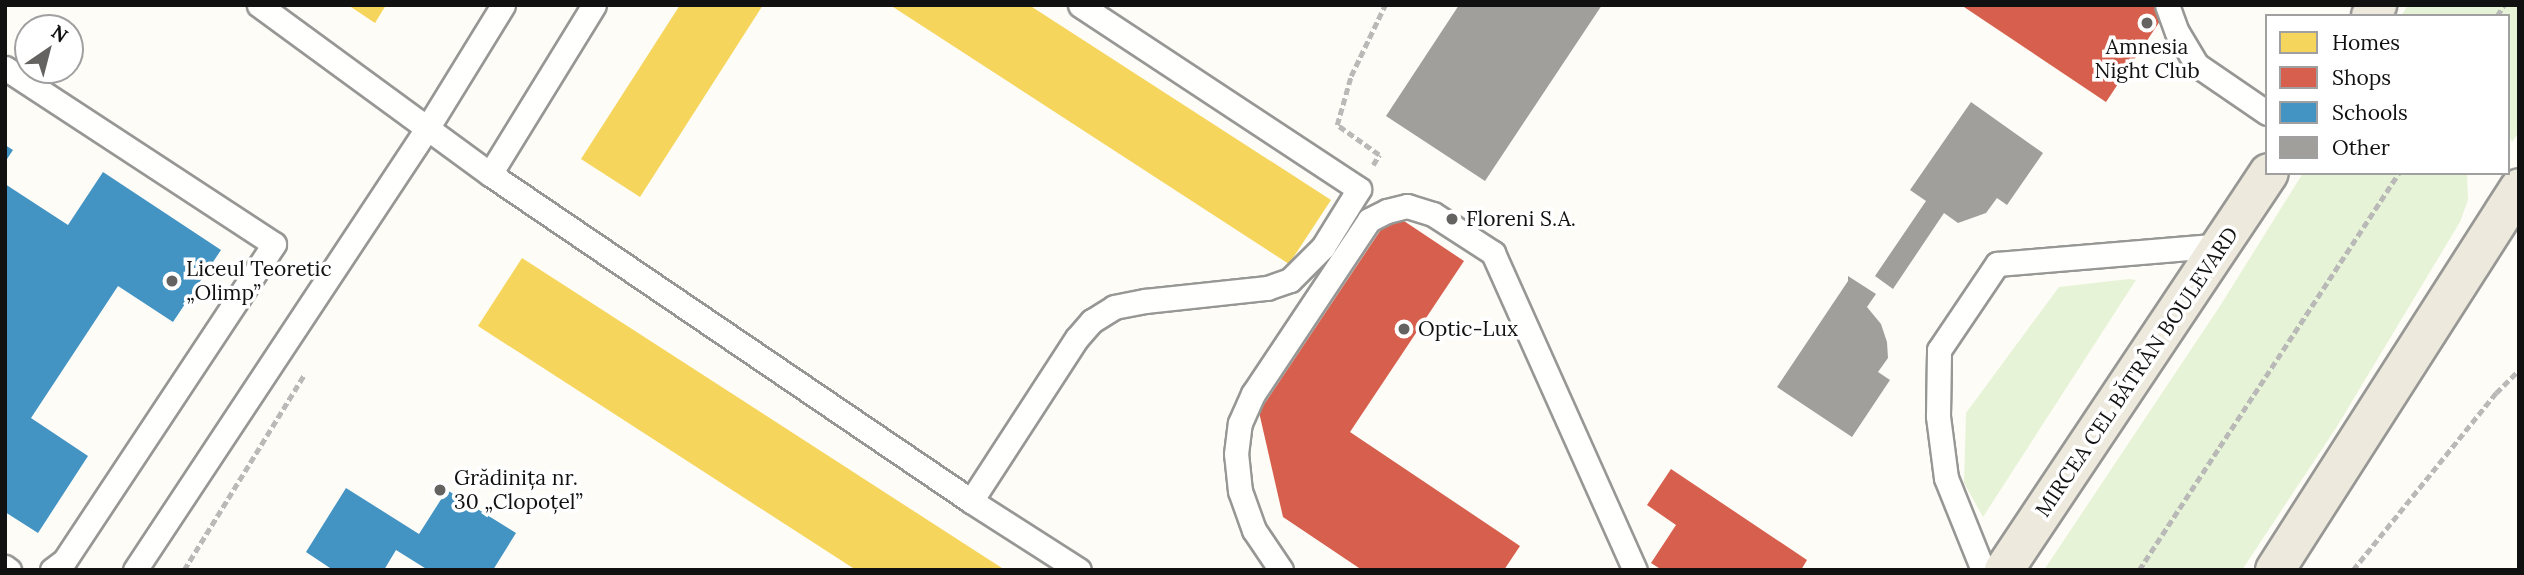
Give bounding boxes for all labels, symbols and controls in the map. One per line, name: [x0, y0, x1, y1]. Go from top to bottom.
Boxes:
north arrow: [14, 14, 84, 84]
legend: [2265, 14, 2510, 175]
marker: Amnesia Night Club: [2139, 15, 2155, 31]
text: N: [47, 19, 73, 47]
text: Homes: [2332, 29, 2400, 56]
place label: Amnesia Night Club: [2094, 34, 2200, 84]
text: Shops: [2332, 64, 2391, 91]
text: Schools: [2332, 99, 2408, 126]
text: Other: [2332, 134, 2390, 161]
place label: Floreni S.A.: [1466, 206, 1576, 232]
marker: Floreni S.A.: [1444, 211, 1460, 227]
street label: MIRCEA CEL BĂTRÂN BOULEVARD: [2030, 222, 2244, 522]
place label: Liceul Teoretic „Olimp”: [186, 256, 332, 306]
marker: Liceul Teoretic „Olimp”: [164, 273, 180, 289]
place label: Optic-Lux: [1418, 316, 1518, 342]
marker: Optic-Lux: [1396, 321, 1412, 337]
place label: Grădinița nr. 30 „Clopoțel”: [454, 465, 583, 515]
marker: Grădinița nr. 30 „Clopoțel”: [432, 482, 448, 498]

